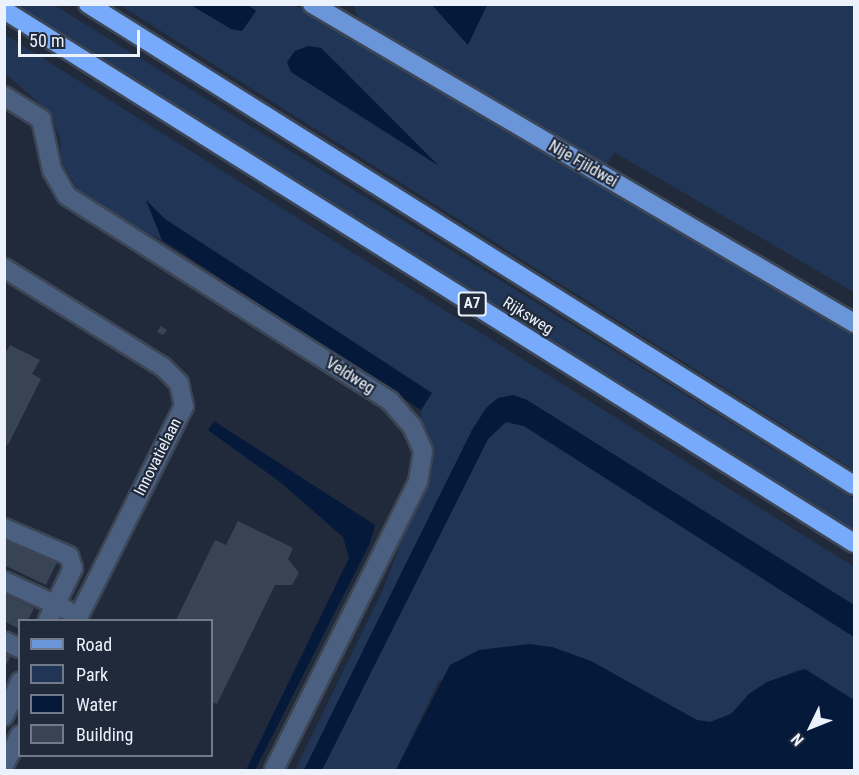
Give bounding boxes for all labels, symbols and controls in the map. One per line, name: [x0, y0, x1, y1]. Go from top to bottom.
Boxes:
scale bar: [21, 18, 142, 56]
text: 50 m: [29, 30, 64, 51]
street label: Nije Fjildwei: [545, 137, 621, 191]
road number: A7: [457, 292, 487, 316]
street label: Rijksweg: [499, 293, 557, 339]
street label: Veldweg: [322, 354, 378, 398]
street label: Innovatielaan: [130, 415, 186, 499]
legend: [18, 619, 213, 757]
text: Road: [76, 634, 112, 655]
text: Park: [76, 664, 108, 685]
text: Water: [76, 694, 117, 715]
north arrow: [781, 697, 841, 757]
text: Building: [76, 724, 133, 745]
text: N: [787, 730, 808, 750]

